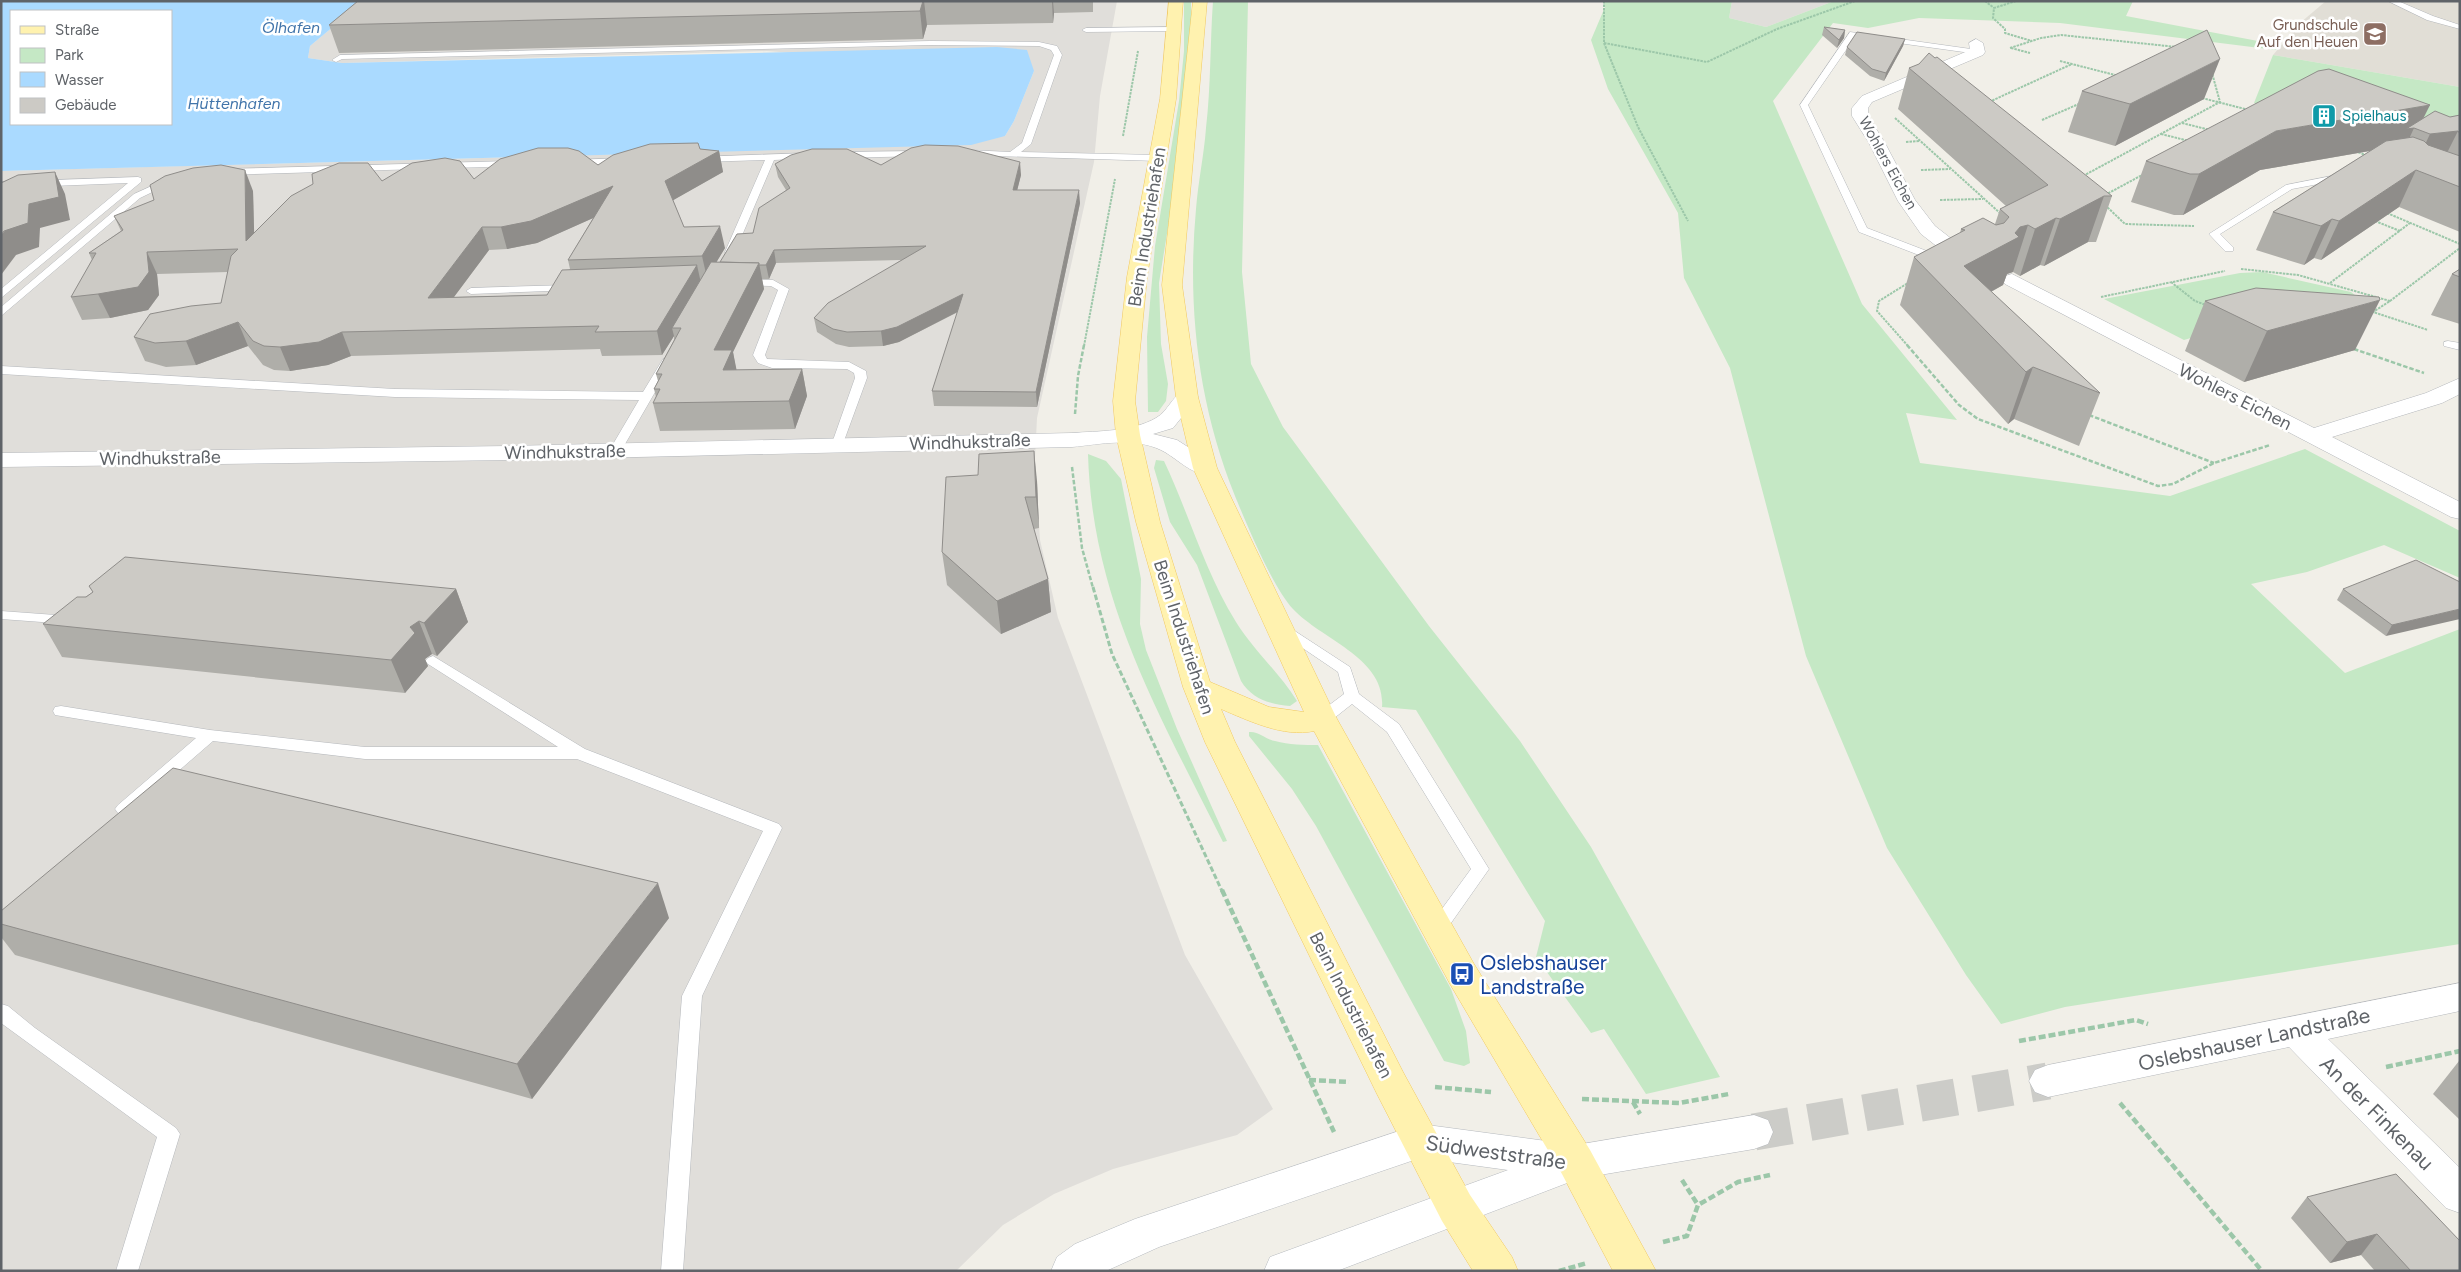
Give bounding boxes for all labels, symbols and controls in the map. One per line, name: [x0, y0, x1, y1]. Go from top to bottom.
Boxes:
legend: [10, 10, 172, 125]
place label: Grundschule Auf den Heuen: [2257, 16, 2358, 51]
water label: Ölhafen: [262, 18, 320, 37]
text: Straße: [55, 21, 99, 39]
school or university icon: Grundschule Auf den Heuen: [2362, 21, 2388, 47]
text: Park: [55, 46, 84, 64]
text: Wasser: [55, 71, 104, 89]
water label: Hüttenhafen: [188, 94, 280, 113]
text: Gebäude: [55, 96, 116, 114]
building icon: Spielhaus: [2311, 103, 2337, 129]
place label: Spielhaus: [2342, 107, 2406, 125]
street label: Wohlers Eichen: [1855, 113, 1921, 213]
street label: Beim Industriehafen: [1124, 146, 1170, 308]
street label: Wohlers Eichen: [2175, 359, 2295, 435]
street label: Windhukstraße: [909, 429, 1031, 455]
street label: Windhukstraße: [504, 440, 626, 464]
street label: Windhukstraße: [99, 446, 221, 470]
street label: Beim Industriehafen: [1149, 557, 1219, 717]
street label: Beim Industriehafen: [1305, 928, 1397, 1082]
place label: Oslebshauser Landstraße: [1480, 950, 1607, 999]
bus stop icon: Oslebshauser Landstraße: [1449, 961, 1475, 987]
street label: Oslebshauser Landstraße: [2136, 1002, 2372, 1076]
street label: An der Finkenau: [2315, 1051, 2439, 1175]
street label: Südweststraße: [1424, 1130, 1568, 1174]

